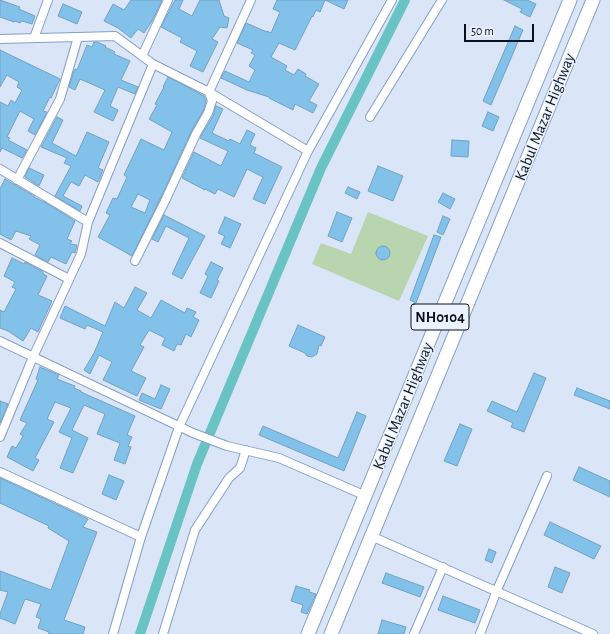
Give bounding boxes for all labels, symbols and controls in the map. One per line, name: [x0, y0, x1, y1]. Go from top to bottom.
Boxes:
scale bar: [466, 16, 536, 42]
text: 50 m: [471, 25, 494, 37]
street label: Kabul Mazar Highway: [511, 51, 579, 183]
road number: NH0104: [411, 304, 469, 330]
street label: Kabul Mazar Highway: [369, 340, 437, 472]

